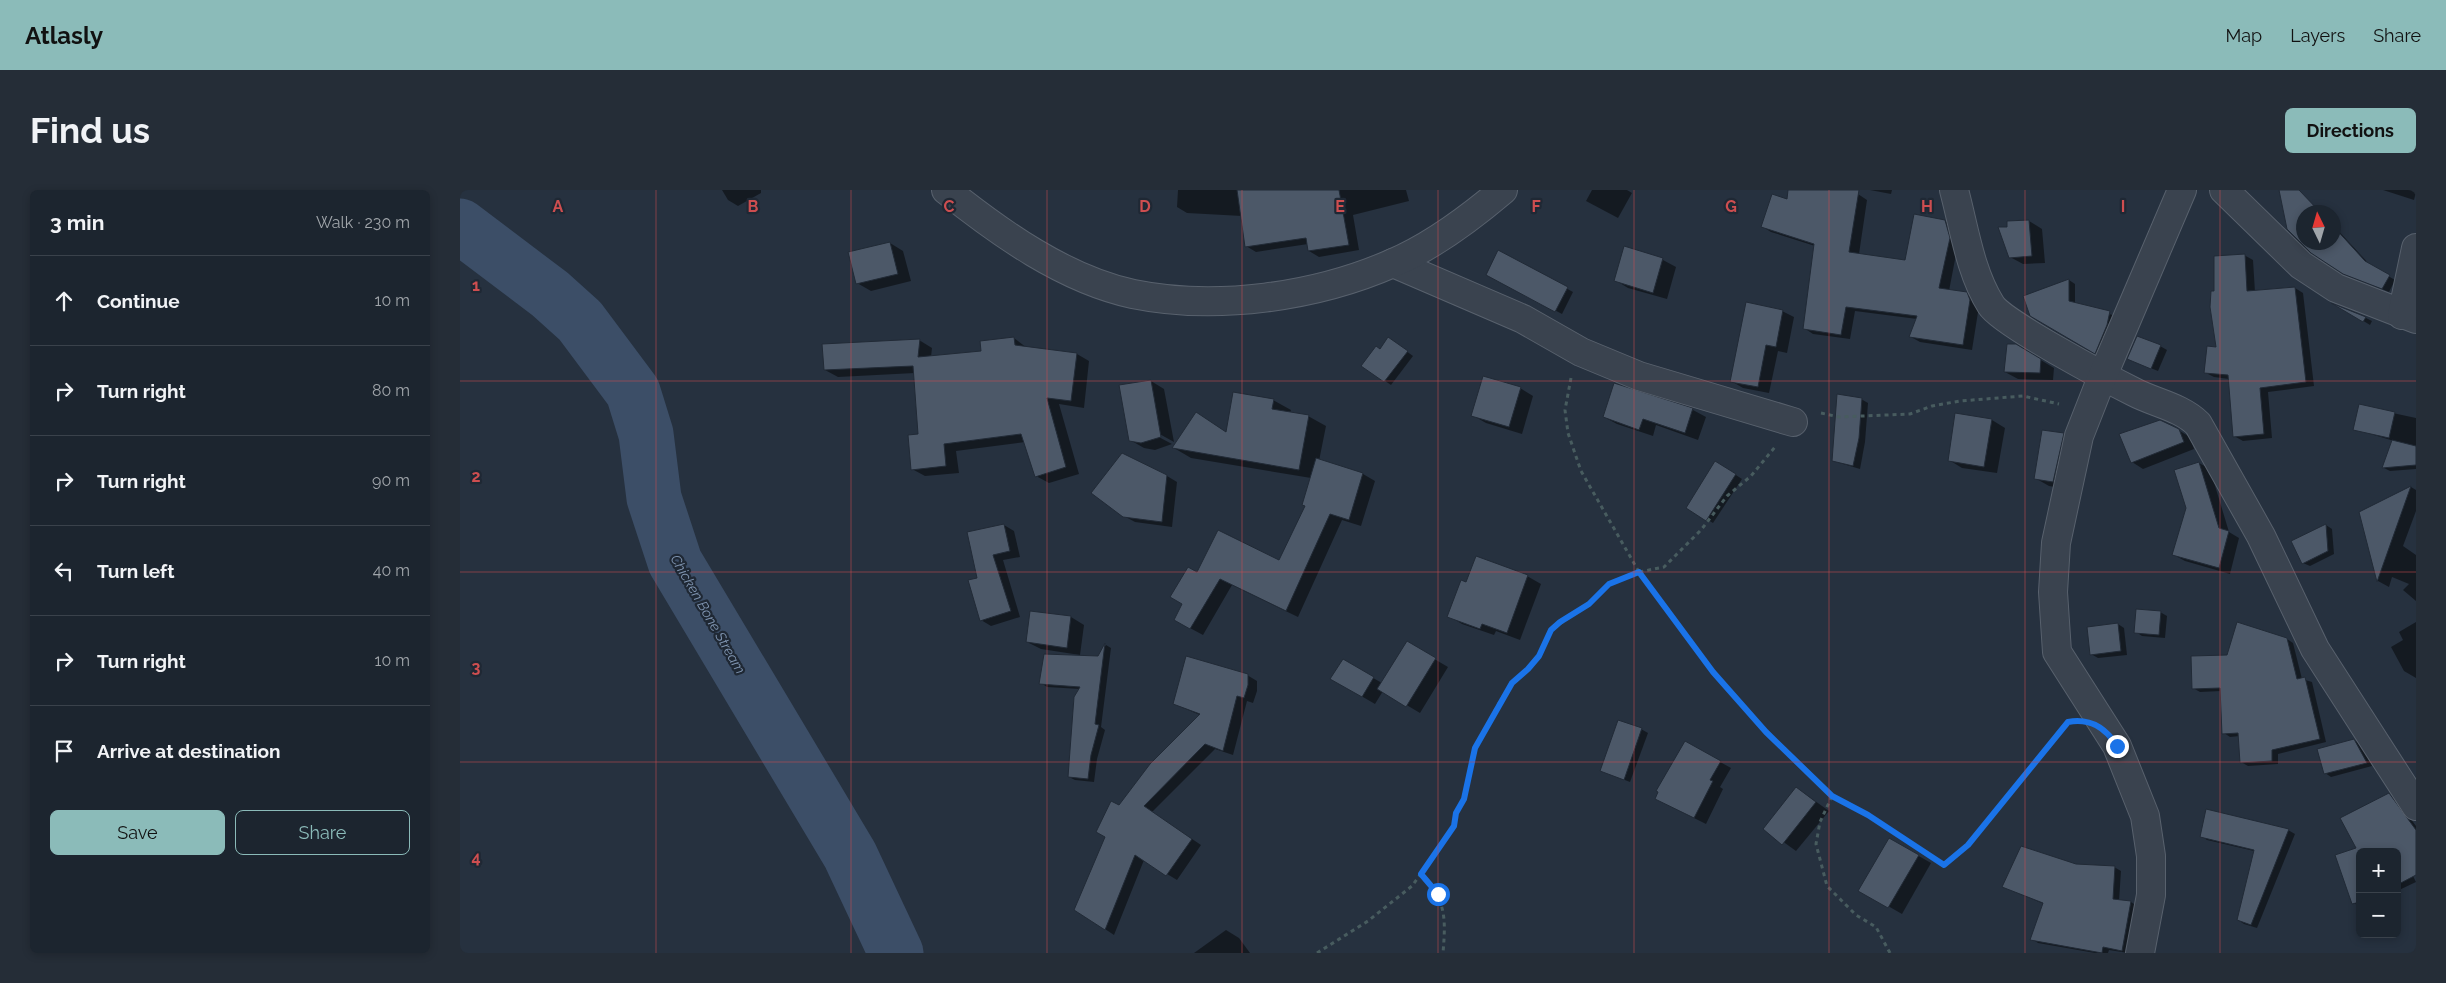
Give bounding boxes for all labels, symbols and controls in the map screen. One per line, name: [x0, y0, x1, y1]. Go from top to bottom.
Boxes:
text: Atlasly: [25, 21, 103, 50]
text: Map: [2226, 25, 2262, 46]
text: Layers: [2290, 25, 2345, 46]
text: Share: [2373, 25, 2421, 46]
button: Directions: [2285, 108, 2416, 153]
text: Find us: [30, 110, 150, 151]
text: A: [553, 197, 564, 216]
text: B: [748, 197, 759, 216]
text: C: [944, 197, 955, 216]
text: D: [1139, 197, 1151, 216]
text: E: [1335, 197, 1345, 216]
text: F: [1531, 197, 1541, 216]
text: G: [1725, 197, 1737, 216]
text: H: [1921, 197, 1933, 216]
text: I: [2121, 197, 2125, 216]
north arrow: [2296, 205, 2341, 250]
text: 3 min: [50, 210, 104, 235]
text: Walk · 230 m: [316, 213, 410, 232]
text: 1: [472, 276, 480, 295]
icon: ahead: [50, 287, 78, 315]
text: Continue: [97, 290, 180, 312]
text: 10 m: [375, 291, 410, 310]
icon: right: [50, 377, 78, 405]
text: Turn right: [97, 380, 186, 402]
text: 80 m: [372, 381, 410, 400]
icon: right: [50, 467, 78, 495]
text: 2: [471, 467, 481, 486]
text: Turn right: [97, 470, 186, 492]
text: 90 m: [372, 471, 410, 490]
water label: Chicken Bone Stream: [667, 552, 749, 676]
icon: left: [50, 557, 78, 585]
text: Turn left: [97, 560, 174, 582]
text: 40 m: [373, 561, 410, 580]
icon: right: [50, 647, 78, 675]
text: Turn right: [97, 650, 186, 672]
text: 10 m: [375, 651, 410, 670]
text: 3: [472, 658, 481, 677]
route end: [2106, 735, 2129, 758]
icon: arrive: [50, 737, 78, 765]
text: Arrive at destination: [97, 740, 281, 762]
button: Save: [50, 810, 225, 855]
button: Share: [235, 810, 410, 855]
text: 4: [471, 848, 481, 867]
map controls: [2356, 848, 2401, 938]
button: +: [2356, 848, 2401, 893]
route start: [1427, 883, 1450, 906]
button: −: [2356, 893, 2401, 938]

